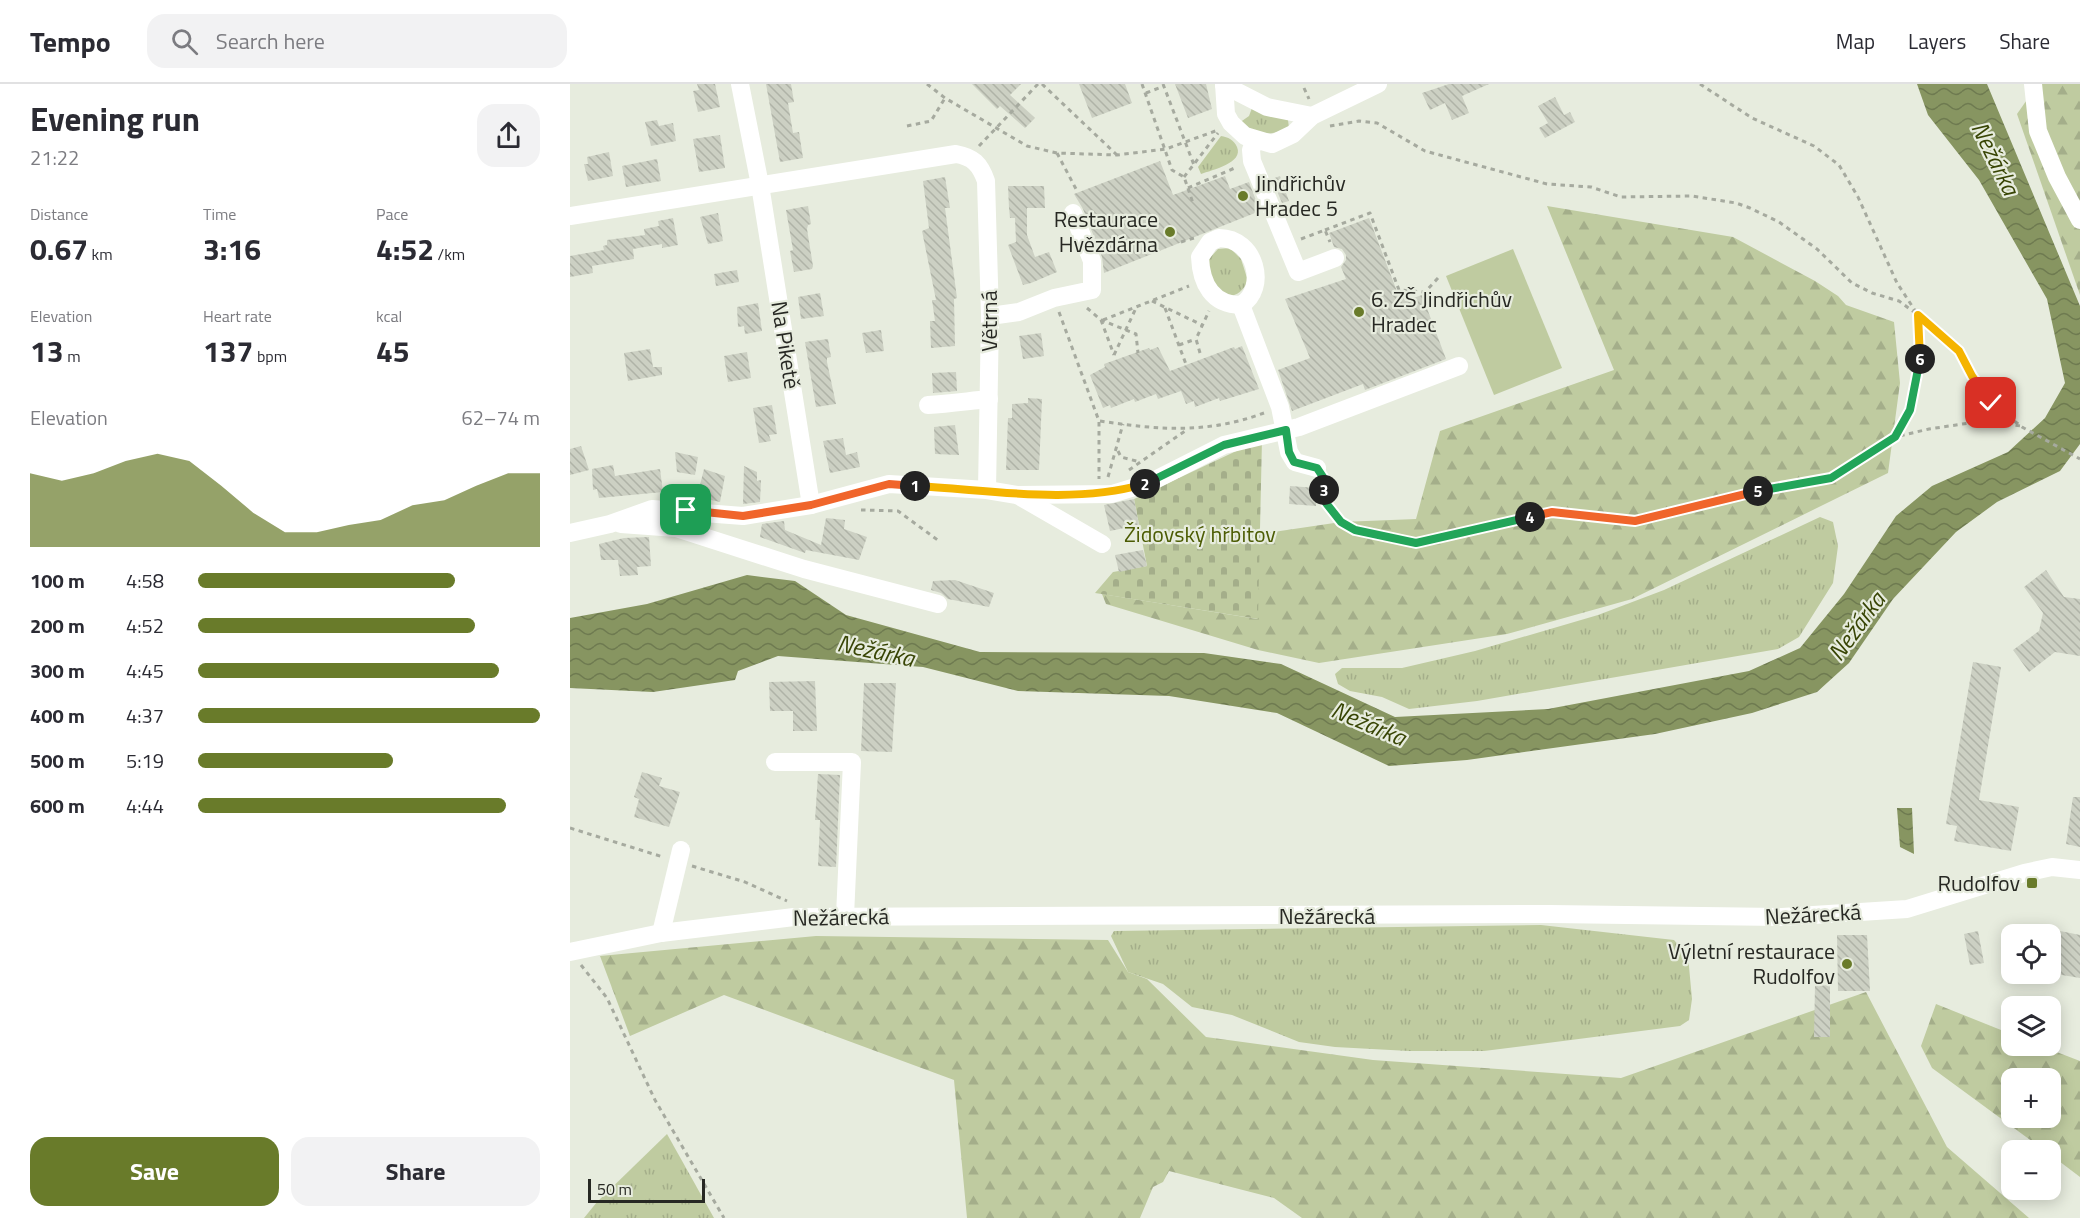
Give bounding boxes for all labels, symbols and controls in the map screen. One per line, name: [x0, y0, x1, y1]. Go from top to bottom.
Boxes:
search box: [147, 14, 567, 68]
text: Tempo: [30, 20, 111, 63]
text: Search here: [216, 24, 325, 58]
icon: search: [168, 25, 201, 58]
text: Map: [1836, 25, 1875, 57]
text: Layers: [1908, 25, 1966, 57]
text: Share: [1999, 25, 2050, 57]
text: Evening run: [30, 94, 200, 144]
button: share: [477, 104, 540, 167]
water label: Nežárka: [1963, 115, 2030, 203]
text: 21:22: [30, 142, 79, 173]
place label: Jindřichův Hradec 5: [1255, 166, 1346, 225]
marker: Jindřichův Hradec 5: [1236, 189, 1250, 203]
text: Distance: [30, 202, 88, 226]
text: Time: [203, 202, 236, 226]
text: Pace: [376, 202, 408, 226]
place label: Restaurace Hvězdárna: [1054, 202, 1158, 261]
marker: Restaurace Hvězdárna: [1163, 225, 1177, 239]
text: 0.67: [30, 226, 88, 272]
text: 3:16: [203, 226, 261, 272]
text: 4:52: [376, 226, 434, 272]
text: km: [88, 242, 113, 266]
text: /km: [434, 242, 465, 266]
place label: 6. ZŠ Jindřichův Hradec: [1371, 282, 1513, 341]
street label: Větrná: [972, 290, 1006, 352]
street label: Na Piketě: [762, 299, 810, 391]
text: Elevation: [30, 304, 92, 328]
text: Heart rate: [203, 304, 272, 328]
text: kcal: [376, 304, 402, 328]
marker: 6. ZŠ Jindřichův Hradec: [1352, 305, 1366, 319]
text: 13: [30, 328, 64, 374]
text: 137: [203, 328, 253, 374]
text: 45: [376, 328, 410, 374]
text: m: [64, 344, 81, 368]
text: bpm: [253, 344, 287, 368]
pin: 6: [1905, 344, 1935, 374]
text: 6: [1916, 347, 1924, 371]
pin: [1965, 377, 2016, 428]
icon: check: [1974, 386, 2007, 419]
text: Elevation: [30, 402, 108, 433]
text: 62–74 m: [461, 402, 540, 433]
pin: 2: [1130, 469, 1160, 499]
pin: 1: [900, 471, 930, 501]
text: 2: [1141, 472, 1149, 496]
text: 1: [911, 474, 919, 498]
pin: 3: [1309, 475, 1339, 505]
pin: 5: [1743, 476, 1773, 506]
text: 3: [1320, 478, 1328, 502]
text: 5: [1754, 479, 1762, 503]
pin: [660, 484, 711, 535]
icon: arrive: [669, 493, 702, 526]
pin: 4: [1515, 502, 1545, 532]
text: 4: [1526, 505, 1534, 529]
park label: Židovský hřbitov: [1124, 517, 1276, 551]
text: 100 m: [30, 565, 85, 596]
text: 4:58: [126, 565, 164, 596]
water label: Nežárka: [1819, 582, 1895, 668]
text: 200 m: [30, 610, 85, 641]
text: 4:52: [126, 610, 164, 641]
water label: Nežárka: [834, 624, 920, 676]
text: 300 m: [30, 655, 85, 686]
text: 4:45: [126, 655, 164, 686]
water label: Nežárka: [1326, 691, 1414, 756]
text: 400 m: [30, 700, 85, 731]
text: 4:37: [126, 700, 164, 731]
text: 500 m: [30, 745, 85, 776]
text: 5:19: [126, 745, 164, 776]
text: 600 m: [30, 790, 85, 821]
text: 4:44: [126, 790, 164, 821]
place label: Rudolfov: [1937, 866, 2020, 900]
marker: Rudolfov: [2025, 876, 2039, 890]
street label: Nežárecká: [1764, 894, 1862, 934]
street label: Nežárecká: [792, 899, 890, 935]
street label: Nežárecká: [1279, 899, 1375, 933]
map controls: [2001, 924, 2061, 1200]
button: locate: [2001, 924, 2061, 984]
place label: Výletní restaurace Rudolfov: [1668, 934, 1835, 993]
marker: Výletní restaurace Rudolfov: [1840, 957, 1854, 971]
button: layers: [2001, 996, 2061, 1056]
button: +: [2001, 1068, 2061, 1128]
button: Save: [30, 1137, 279, 1206]
button: Share: [291, 1137, 540, 1206]
button: −: [2001, 1140, 2061, 1200]
scale bar: [588, 1176, 705, 1204]
text: 50 m: [597, 1177, 632, 1201]

